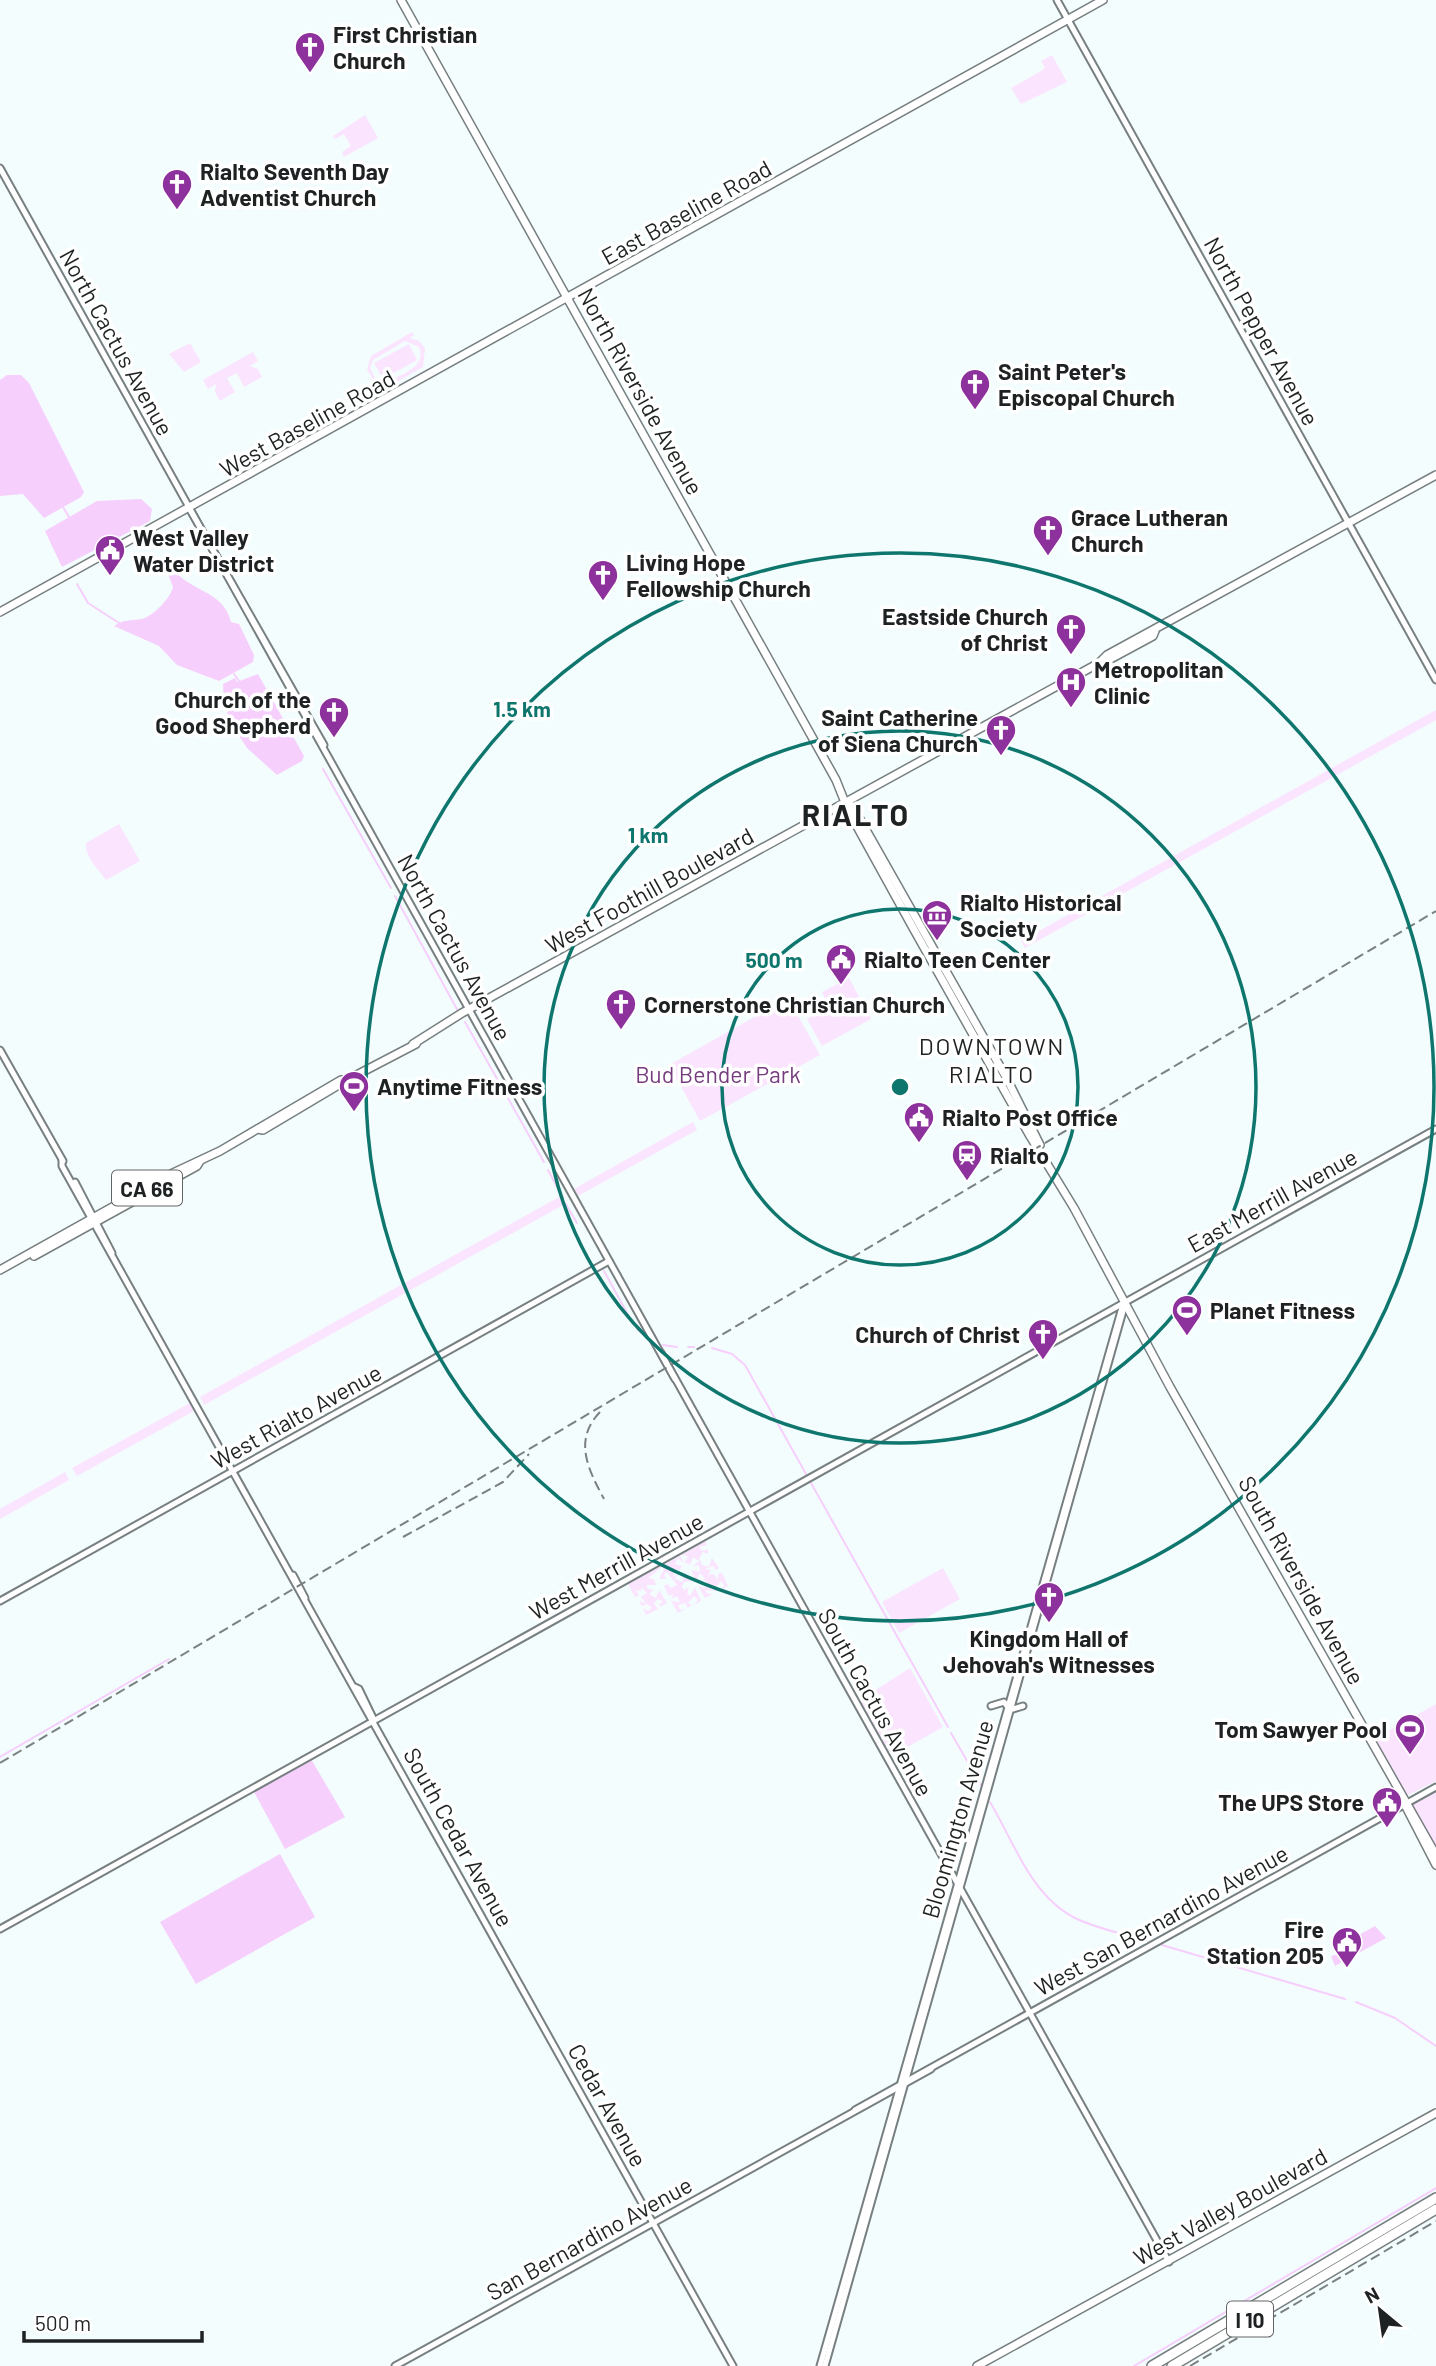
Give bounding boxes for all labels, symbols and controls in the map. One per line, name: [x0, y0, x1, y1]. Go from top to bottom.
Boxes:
place label: First Christian Church: [333, 20, 477, 74]
church icon: First Christian Church: [293, 30, 327, 74]
street label: East Baseline Road: [596, 154, 776, 270]
place label: Rialto Seventh Day Adventist Church: [200, 157, 390, 211]
church icon: Rialto Seventh Day Adventist Church: [160, 167, 194, 211]
street label: North Pepper Avenue: [1199, 232, 1325, 430]
street label: North Cactus Avenue: [54, 244, 180, 440]
street label: North Riverside Avenue: [572, 282, 710, 500]
place label: Saint Peter's Episcopal Church: [998, 357, 1175, 411]
street label: West Baseline Road: [215, 363, 399, 483]
church icon: Saint Peter's Episcopal Church: [958, 367, 992, 411]
place label: Grace Lutheran Church: [1071, 503, 1228, 557]
church icon: Grace Lutheran Church: [1031, 513, 1065, 557]
place label: West Valley Water District: [133, 523, 274, 577]
public building icon: West Valley Water District: [93, 533, 127, 577]
place label: Living Hope Fellowship Church: [626, 548, 811, 602]
church icon: Living Hope Fellowship Church: [586, 558, 620, 602]
place label: Eastside Church of Christ: [882, 602, 1048, 656]
church icon: Eastside Church of Christ: [1054, 612, 1088, 656]
place label: Metropolitan Clinic: [1094, 655, 1224, 709]
hospital icon: Metropolitan Clinic: [1054, 665, 1088, 709]
place label: Church of the Good Shepherd: [155, 685, 311, 739]
church icon: Church of the Good Shepherd: [317, 695, 351, 739]
text: 1.5 km: [493, 696, 551, 721]
place label: Saint Catherine of Siena Church: [818, 703, 978, 757]
church icon: Saint Catherine of Siena Church: [984, 713, 1018, 757]
district label: RIALTO: [802, 796, 910, 832]
street label: West Foothill Boulevard: [540, 821, 758, 959]
text: 1 km: [628, 822, 668, 847]
street label: North Cactus Avenue: [392, 849, 518, 1045]
place label: Rialto Historical Society: [960, 888, 1122, 942]
museum icon: Rialto Historical Society: [920, 898, 954, 942]
public building icon: Rialto Teen Center: [824, 942, 858, 986]
place label: Rialto Teen Center: [864, 945, 1051, 973]
text: 500 m: [746, 947, 803, 972]
church icon: Cornerstone Christian Church: [604, 987, 638, 1031]
place label: Cornerstone Christian Church: [644, 990, 945, 1018]
district label: DOWNTOWN RIALTO: [919, 1031, 1065, 1088]
park label: Bud Bender Park: [635, 1060, 801, 1088]
sports icon: Anytime Fitness: [337, 1069, 371, 1113]
place label: Anytime Fitness: [377, 1072, 542, 1100]
centre of rings: [888, 1075, 912, 1099]
public building icon: Rialto Post Office: [902, 1100, 936, 1144]
place label: Rialto Post Office: [942, 1103, 1118, 1131]
station icon: Rialto: [950, 1138, 984, 1182]
place label: Rialto: [990, 1141, 1049, 1169]
street label: East Merrill Avenue: [1182, 1142, 1362, 1258]
road number: CA 66: [112, 1170, 182, 1206]
sports icon: Planet Fitness: [1170, 1293, 1204, 1337]
place label: Planet Fitness: [1210, 1296, 1355, 1324]
church icon: Church of Christ: [1026, 1317, 1060, 1361]
place label: Church of Christ: [855, 1320, 1020, 1348]
street label: West Rialto Avenue: [206, 1358, 386, 1474]
street label: South Riverside Avenue: [1233, 1471, 1371, 1689]
street label: West Merrill Avenue: [524, 1507, 708, 1625]
church icon: Kingdom Hall of Jehovah's Witnesses: [1032, 1580, 1066, 1624]
street label: South Cactus Avenue: [813, 1603, 939, 1801]
place label: Kingdom Hall of Jehovah's Witnesses: [943, 1624, 1155, 1678]
sports icon: Tom Sawyer Pool: [1393, 1712, 1427, 1756]
place label: Tom Sawyer Pool: [1214, 1715, 1387, 1743]
street label: Bloomington Avenue: [915, 1717, 999, 1921]
street label: South Cedar Avenue: [398, 1743, 520, 1931]
public building icon: The UPS Store: [1370, 1785, 1404, 1829]
place label: The UPS Store: [1218, 1788, 1364, 1816]
street label: West San Bernardino Avenue: [1029, 1839, 1293, 2001]
place label: Fire Station 205: [1207, 1915, 1324, 1969]
public building icon: Fire Station 205: [1330, 1925, 1364, 1969]
street label: Cedar Avenue: [563, 2038, 653, 2172]
street label: West Valley Boulevard: [1128, 2141, 1332, 2271]
street label: San Bernardino Avenue: [481, 2170, 697, 2306]
north arrow: [1345, 2275, 1415, 2345]
text: N: [1360, 2282, 1383, 2308]
scale bar: [24, 2300, 203, 2344]
road number: I 10: [1227, 2302, 1273, 2336]
text: 500 m: [35, 2310, 91, 2335]

